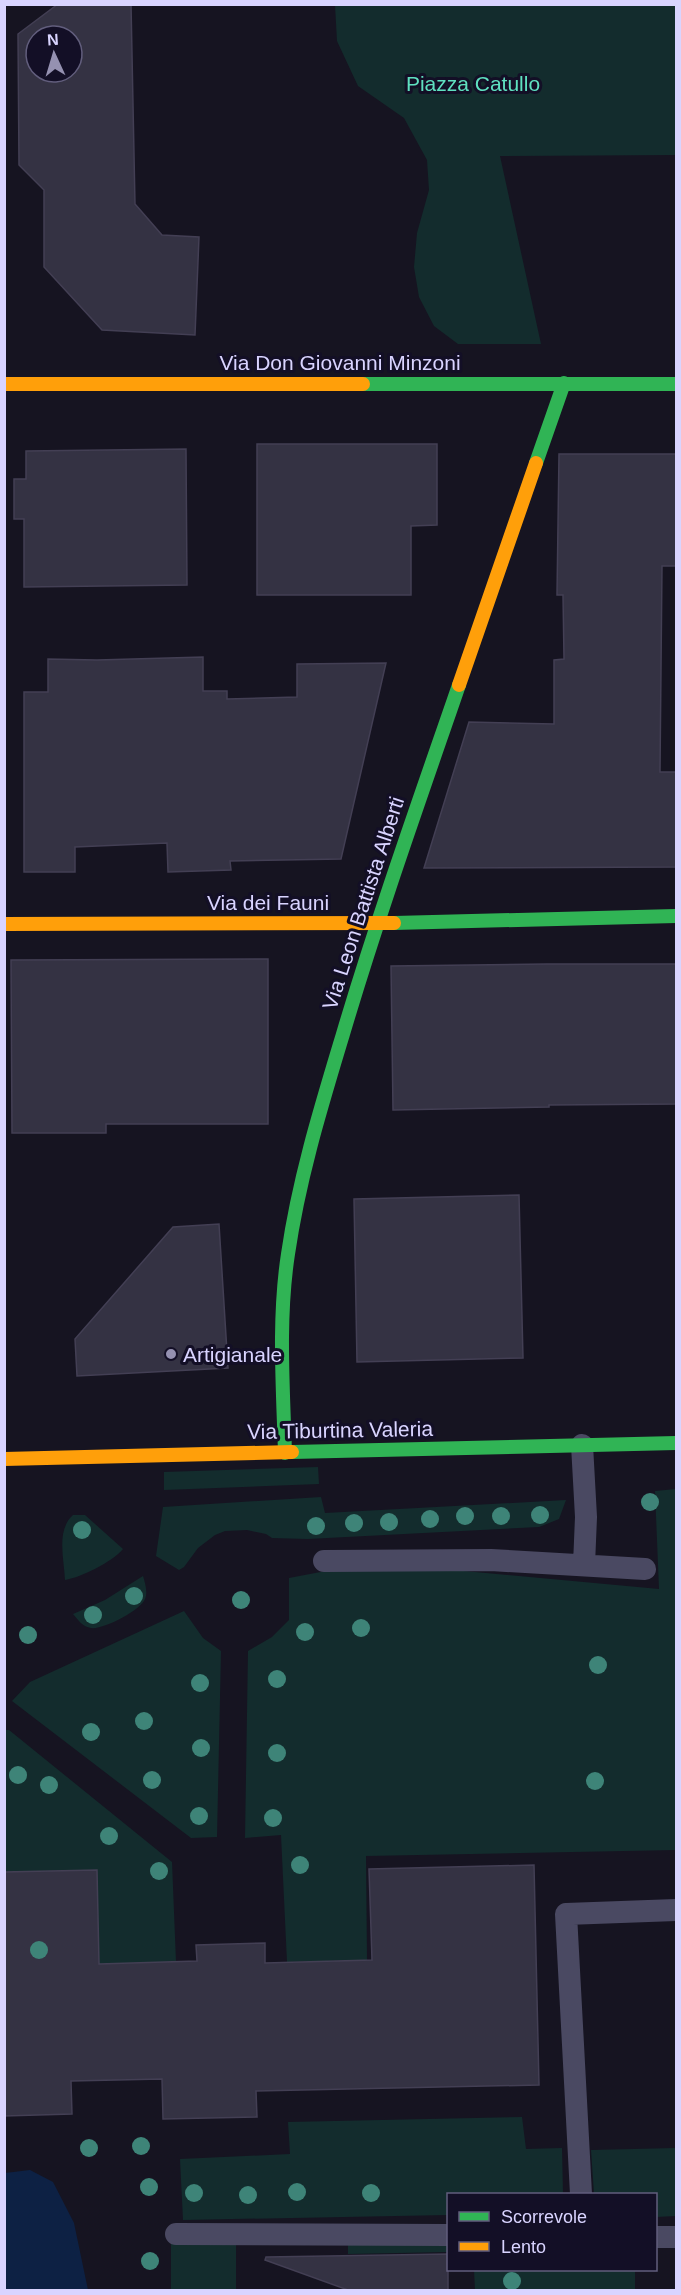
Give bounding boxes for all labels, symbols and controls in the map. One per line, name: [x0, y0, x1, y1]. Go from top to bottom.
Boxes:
north arrow: [24, 24, 84, 84]
text: N: [47, 31, 59, 48]
park label: Piazza Catullo: [406, 72, 540, 95]
street label: Via Don Giovanni Minzoni: [219, 351, 461, 374]
street label: Via Leon Battista Alberti: [318, 794, 408, 1012]
street label: Via dei Fauni: [207, 891, 329, 914]
place label: Artigianale: [183, 1343, 282, 1366]
marker: Artigianale: [164, 1347, 178, 1361]
street label: Via Tiburtina Valeria: [247, 1417, 434, 1443]
legend: [447, 2193, 657, 2271]
text: Scorrevole: [501, 2207, 587, 2227]
text: Lento: [501, 2237, 546, 2257]

